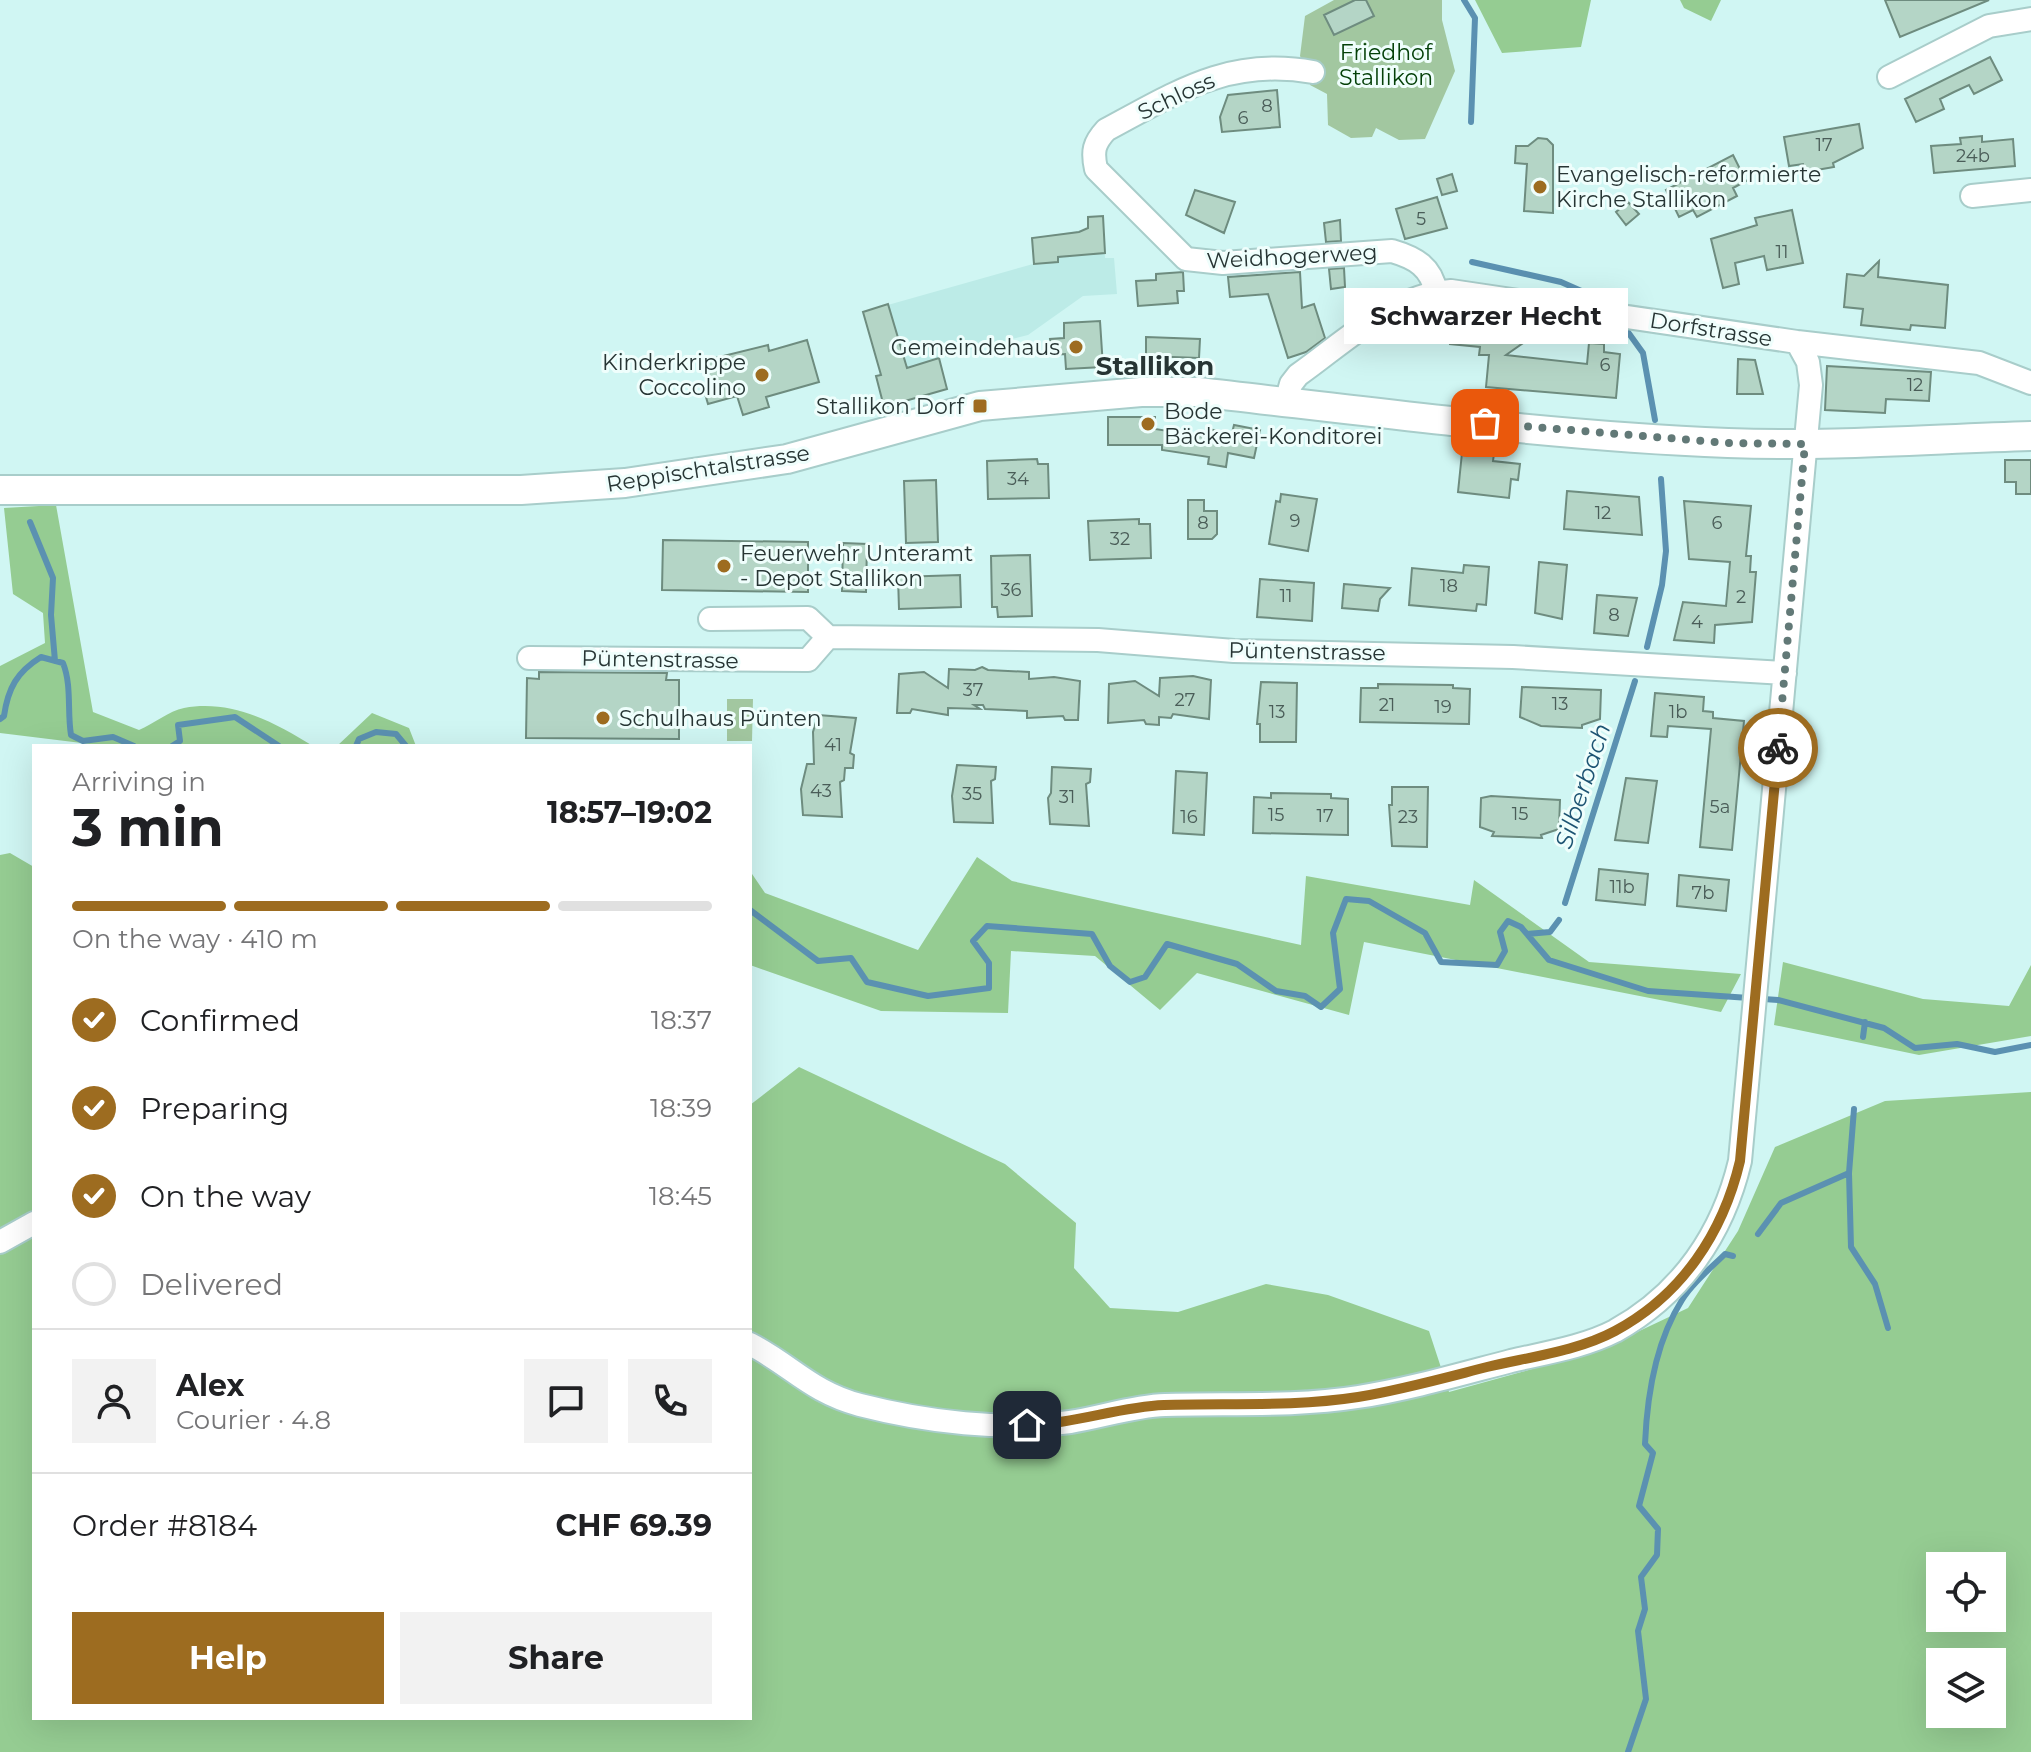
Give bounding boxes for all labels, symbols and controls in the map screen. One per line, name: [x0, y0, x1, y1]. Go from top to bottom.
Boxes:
park label: Friedhof Stallikon: [1339, 39, 1434, 91]
street label: Schloss: [1133, 67, 1219, 126]
house number: 8: [1261, 95, 1273, 117]
house number: 6: [1238, 107, 1249, 129]
house number: 17: [1815, 134, 1833, 156]
house number: 24b: [1956, 145, 1990, 167]
place label: Evangelisch-reformierte Kirche Stallikon: [1556, 161, 1821, 213]
marker: Evangelisch-reformierte Kirche Stallikon: [1531, 178, 1549, 196]
house number: 5: [1416, 208, 1426, 230]
street label: Weidhogerweg: [1206, 239, 1378, 274]
house number: 11: [1776, 241, 1789, 263]
callout: Schwarzer Hecht: [1343, 287, 1627, 343]
text: Schwarzer Hecht: [1370, 300, 1602, 332]
street label: Dorfstrasse: [1648, 306, 1774, 352]
place label: Gemeindehaus: [891, 334, 1060, 361]
marker: Gemeindehaus: [1067, 338, 1085, 356]
place label: Kinderkrippe Coccolino: [602, 349, 746, 401]
district label: Stallikon: [1096, 350, 1214, 382]
house number: 6: [1600, 354, 1611, 376]
marker: Kinderkrippe Coccolino: [753, 366, 771, 384]
house number: 12: [1907, 374, 1923, 396]
pin: [1451, 389, 1519, 457]
place label: Stallikon Dorf: [816, 393, 966, 420]
marker: Stallikon Dorf: [971, 397, 989, 415]
place label: Bode Bäckerei-Konditorei: [1164, 398, 1382, 450]
icon: bag: [1463, 401, 1507, 445]
marker: Bode Bäckerei-Konditorei: [1139, 415, 1157, 433]
street label: Reppischtalstrasse: [604, 439, 812, 498]
house number: 34: [1007, 468, 1029, 490]
house number: 12: [1595, 502, 1611, 524]
house number: 9: [1290, 510, 1301, 532]
house number: 8: [1197, 512, 1209, 534]
house number: 6: [1712, 512, 1723, 534]
house number: 32: [1110, 528, 1130, 550]
place label: Feuerwehr Unteramt - Depot Stallikon: [740, 540, 973, 592]
marker: Feuerwehr Unteramt - Depot Stallikon: [715, 557, 733, 575]
house number: 18: [1440, 575, 1458, 597]
house number: 36: [1000, 579, 1022, 601]
house number: 11: [1280, 585, 1293, 607]
house number: 2: [1736, 586, 1746, 608]
house number: 8: [1608, 604, 1620, 626]
house number: 4: [1691, 611, 1703, 633]
street label: Püntenstrasse: [1228, 637, 1386, 666]
street label: Püntenstrasse: [581, 645, 739, 674]
house number: 37: [963, 679, 983, 701]
house number: 27: [1175, 689, 1195, 711]
house number: 13: [1552, 693, 1568, 715]
house number: 21: [1379, 694, 1395, 716]
house number: 19: [1434, 696, 1452, 718]
house number: 13: [1269, 701, 1285, 723]
house number: 1b: [1669, 701, 1687, 723]
place label: Schulhaus Pünten: [619, 705, 822, 732]
courier: [1738, 708, 1818, 788]
marker: Schulhaus Pünten: [594, 709, 612, 727]
water label: Silberbach: [1549, 720, 1616, 852]
icon: bike: [1756, 726, 1800, 770]
house number: 41: [824, 734, 842, 756]
text: Arriving in: [72, 766, 206, 798]
house number: 43: [810, 780, 832, 802]
house number: 35: [962, 783, 982, 805]
house number: 31: [1059, 786, 1075, 808]
text: 18:57–19:02: [547, 794, 712, 831]
text: 3 min: [72, 796, 224, 859]
house number: 5a: [1710, 796, 1730, 818]
house number: 15: [1512, 803, 1528, 825]
house number: 15: [1268, 804, 1284, 826]
house number: 17: [1316, 805, 1334, 827]
house number: 16: [1180, 806, 1198, 828]
house number: 23: [1398, 806, 1418, 828]
house number: 11b: [1609, 876, 1635, 898]
house number: 7b: [1692, 882, 1714, 904]
text: On the way · 410 m: [72, 923, 318, 955]
icon: check: [72, 998, 116, 1042]
text: Confirmed: [140, 1002, 300, 1039]
text: 18:37: [651, 1004, 712, 1036]
icon: check: [72, 1086, 116, 1130]
text: Preparing: [140, 1090, 289, 1127]
text: 18:39: [650, 1092, 712, 1124]
icon: check: [72, 1174, 116, 1218]
text: On the way: [140, 1178, 311, 1215]
text: 18:45: [649, 1180, 712, 1212]
text: Delivered: [140, 1266, 283, 1303]
button: person: [72, 1359, 156, 1443]
button: chat: [524, 1359, 608, 1443]
button: phone: [628, 1359, 712, 1443]
text: Alex: [176, 1367, 244, 1404]
pin: [993, 1391, 1061, 1459]
icon: home: [1005, 1403, 1049, 1447]
text: Courier · 4.8: [176, 1404, 331, 1436]
text: Order #8184: [72, 1507, 257, 1544]
text: CHF 69.39: [556, 1507, 712, 1544]
map controls: [1926, 1552, 2006, 1728]
button: locate: [1926, 1552, 2006, 1632]
button: Help: [72, 1612, 384, 1704]
button: Share: [400, 1612, 712, 1704]
button: layers: [1926, 1648, 2006, 1728]

